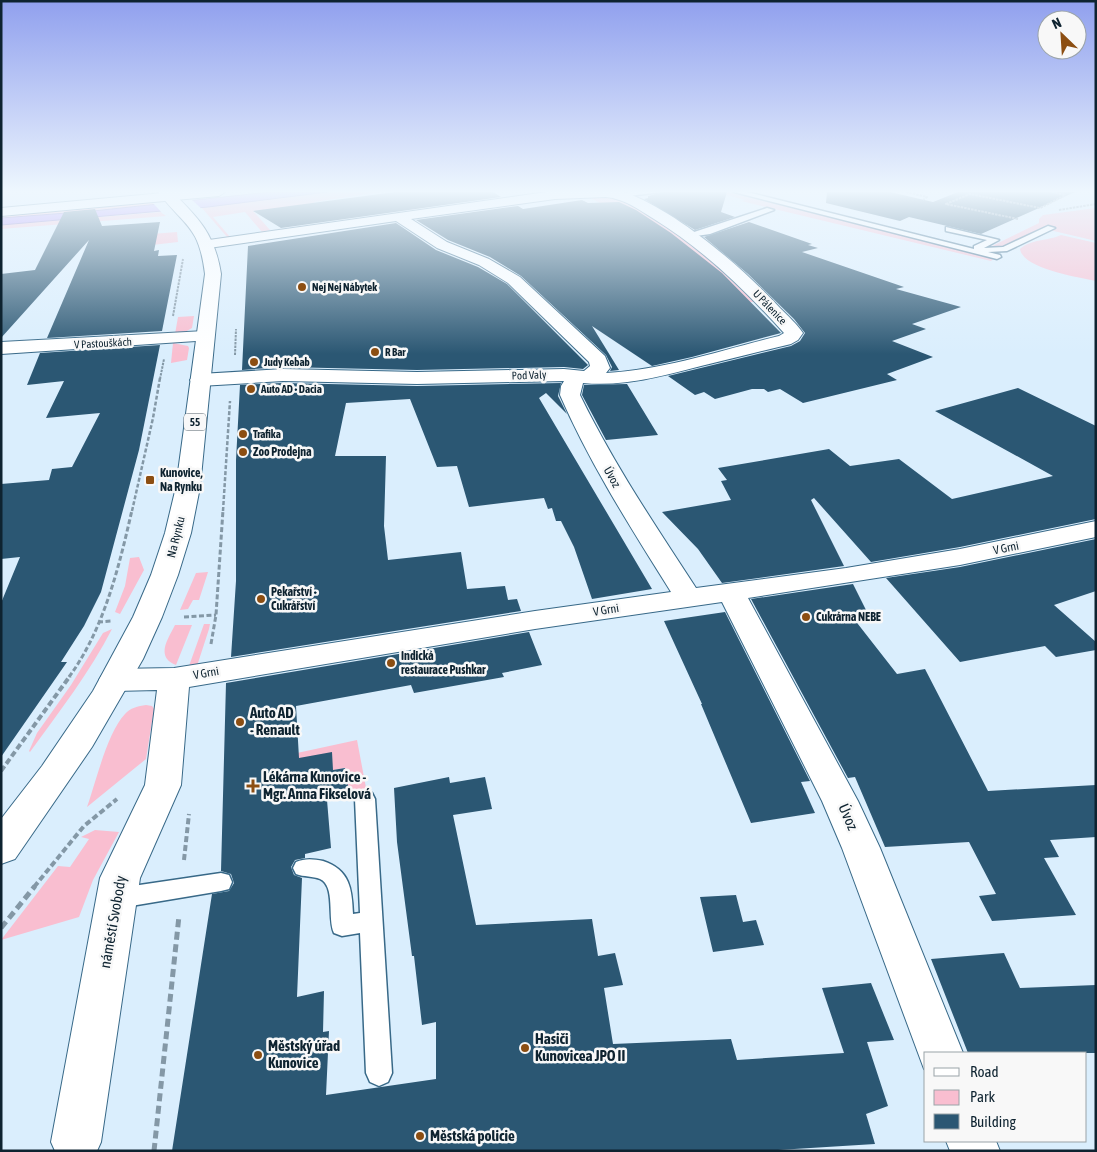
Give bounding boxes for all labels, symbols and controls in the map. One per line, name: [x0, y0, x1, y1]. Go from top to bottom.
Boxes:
north arrow: [1037, 10, 1087, 60]
text: N: [1049, 14, 1064, 32]
marker: Nej Nej Nábytek: [296, 281, 308, 293]
place label: Nej Nej Nábytek: [312, 281, 377, 293]
street label: U Pálenice: [751, 287, 789, 327]
street label: V Pastouškách: [74, 335, 132, 351]
marker: R Bar: [369, 346, 381, 358]
place label: R Bar: [385, 346, 406, 358]
marker: Judy Kebab: [248, 356, 260, 368]
place label: Judy Kebab: [263, 356, 310, 368]
street label: Pod Valy: [511, 368, 547, 382]
marker: Auto AD - Dacia: [245, 383, 257, 395]
place label: Auto AD - Dacia: [260, 383, 322, 395]
road number: 55: [184, 414, 206, 431]
marker: Trafika: [237, 428, 249, 440]
place label: Trafika: [253, 428, 281, 440]
place label: Zoo Prodejna: [253, 445, 312, 459]
marker: Zoo Prodejna: [237, 446, 249, 458]
street label: Úvoz: [601, 464, 624, 490]
place label: Kunovice, Na Rynku: [160, 466, 203, 494]
marker: Kunovice, Na Rynku: [144, 474, 156, 486]
street label: Na Rynku: [164, 515, 188, 559]
street label: V Grni: [992, 539, 1020, 557]
place label: Pekařství - Cukrářství: [271, 585, 317, 613]
marker: Pekařství - Cukrářství: [255, 593, 267, 605]
street label: V Grni: [592, 601, 620, 619]
place label: Cukrárna NEBE: [816, 610, 881, 624]
marker: Cukrárna NEBE: [800, 611, 812, 623]
place label: Indická restaurace Pushkar: [401, 649, 486, 677]
marker: Indická restaurace Pushkar: [385, 657, 397, 669]
street label: V Grni: [192, 664, 220, 682]
place label: Auto AD - Renault: [249, 704, 301, 738]
marker: Auto AD - Renault: [234, 716, 246, 728]
place label: Lékárna Kunovice - Mgr. Anna Fikselová: [263, 768, 371, 802]
marker: Lékárna Kunovice - Mgr. Anna Fikselová: [247, 780, 259, 792]
street label: Úvoz: [835, 801, 862, 833]
street label: náměstí Svobody: [96, 874, 129, 970]
place label: Hasiči Kunovicea JPO II: [535, 1030, 625, 1064]
place label: Městský úřad Kunovice: [268, 1037, 340, 1071]
marker: Hasiči Kunovicea JPO II: [519, 1042, 531, 1054]
marker: Městský úřad Kunovice: [252, 1049, 264, 1061]
legend: [924, 1052, 1087, 1142]
text: Road: [970, 1063, 999, 1080]
text: Park: [970, 1088, 995, 1105]
text: Building: [970, 1113, 1016, 1130]
place label: Městská policie: [430, 1127, 515, 1144]
marker: Městská policie: [414, 1130, 426, 1142]

